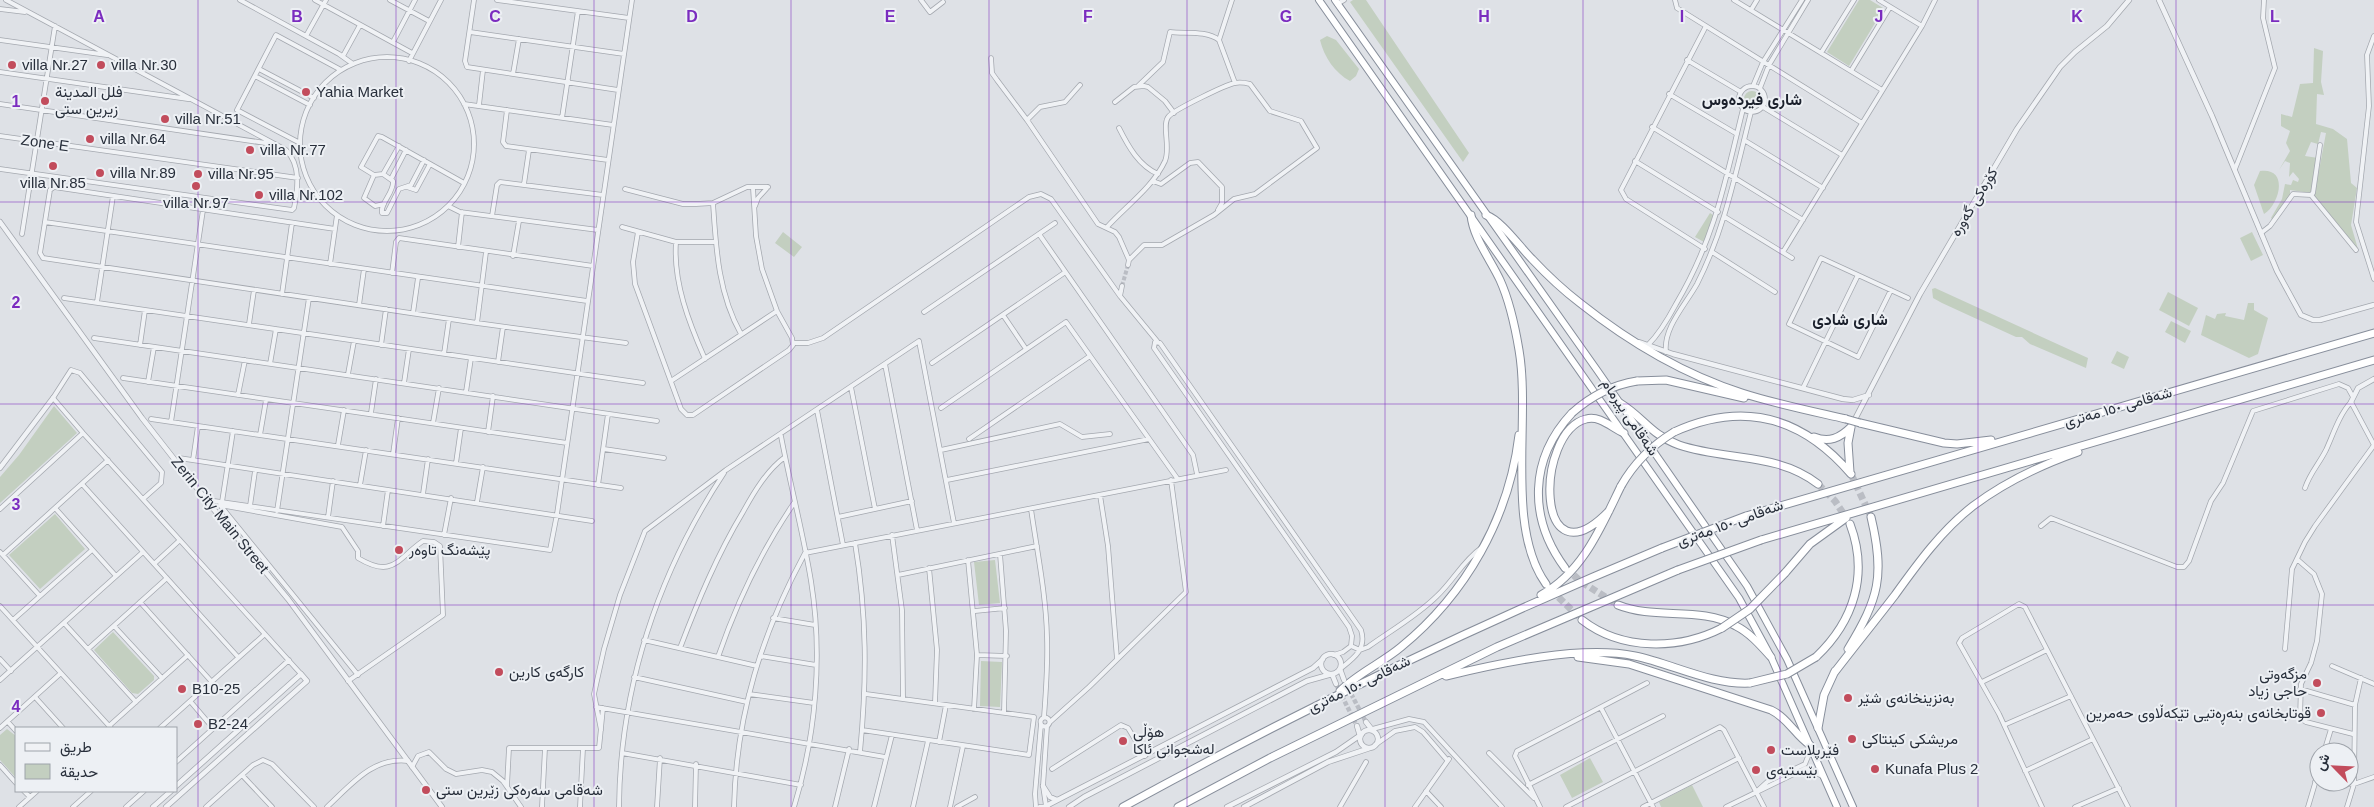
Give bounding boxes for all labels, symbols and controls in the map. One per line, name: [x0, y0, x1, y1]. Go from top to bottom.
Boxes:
text: A: [93, 8, 105, 25]
text: B: [291, 8, 303, 25]
text: C: [489, 8, 501, 25]
text: D: [686, 8, 698, 25]
text: E: [885, 8, 896, 25]
text: F: [1083, 8, 1093, 25]
text: G: [1280, 8, 1292, 25]
text: H: [1478, 8, 1490, 25]
text: I: [1680, 8, 1684, 25]
text: J: [1875, 8, 1883, 25]
text: K: [2071, 8, 2083, 25]
text: L: [2270, 8, 2280, 25]
place label: villa Nr.27: [22, 56, 88, 73]
place label: villa Nr.30: [111, 56, 177, 73]
marker: villa Nr.27: [6, 59, 18, 71]
marker: villa Nr.30: [95, 59, 107, 71]
place label: فلل المدينة زیرین ستی: [55, 83, 123, 119]
place label: Yahia Market: [316, 83, 404, 100]
marker: Yahia Market: [300, 86, 312, 98]
district label: شاری فیردەوس: [1702, 91, 1802, 110]
text: 1: [12, 93, 21, 110]
marker: فلل المدينة زیرین ستی: [39, 95, 51, 107]
place label: villa Nr.51: [175, 110, 241, 127]
marker: villa Nr.51: [159, 113, 171, 125]
place label: villa Nr.64: [100, 130, 166, 147]
street label: Zone E: [20, 131, 70, 154]
marker: villa Nr.64: [84, 133, 96, 145]
place label: villa Nr.77: [260, 141, 326, 158]
marker: villa Nr.77: [244, 144, 256, 156]
marker: villa Nr.85: [47, 160, 59, 172]
place label: villa Nr.89: [110, 164, 176, 181]
street label: کۆرەکی گەورە: [1946, 164, 2003, 240]
place label: villa Nr.95: [208, 165, 274, 182]
marker: villa Nr.89: [94, 167, 106, 179]
marker: villa Nr.95: [192, 168, 204, 180]
place label: villa Nr.85: [20, 174, 86, 191]
marker: villa Nr.97: [190, 180, 202, 192]
place label: villa Nr.102: [269, 186, 343, 203]
marker: villa Nr.102: [253, 189, 265, 201]
place label: villa Nr.97: [163, 194, 229, 211]
text: 2: [12, 294, 21, 311]
district label: شاری شادی: [1812, 311, 1888, 330]
street label: شەقامی پیرمام: [1597, 375, 1662, 460]
street label: شەقامی ١٥٠ مەتری: [2062, 383, 2174, 432]
street label: Zerin City Main Street: [168, 453, 273, 577]
street label: شەقامی ١٥٠ مەتری: [1675, 495, 1786, 551]
text: 3: [12, 496, 21, 513]
place label: پێشەنگ تاوەر: [408, 541, 490, 560]
marker: پێشەنگ تاوەر: [393, 544, 405, 556]
street label: شەقامی ١٥٠ مەتری: [1305, 651, 1414, 717]
place label: کارگەی کارین: [509, 663, 585, 682]
place label: مزگەوتی حاجی زیاد: [2248, 665, 2307, 701]
marker: کارگەی کارین: [493, 666, 505, 678]
marker: مزگەوتی حاجی زیاد: [2311, 677, 2323, 689]
place label: B10-25: [192, 680, 240, 697]
marker: B10-25: [176, 683, 188, 695]
place label: بەنزینخانەی شێر: [1857, 689, 1955, 708]
marker: بەنزینخانەی شێر: [1842, 692, 1854, 704]
text: 4: [12, 698, 21, 715]
place label: قوتابخانەی بنەڕەتیی تێکەڵاوی حەمرین: [2086, 704, 2311, 725]
marker: قوتابخانەی بنەڕەتیی تێکەڵاوی حەمرین: [2315, 707, 2327, 719]
place label: B2-24: [208, 715, 248, 732]
marker: B2-24: [192, 718, 204, 730]
place label: هۆڵی لەشجوانی ئاکا: [1133, 723, 1215, 759]
legend: [15, 727, 178, 792]
place label: مریشکی کینتاکی: [1862, 730, 1958, 749]
marker: مریشکی کینتاکی: [1846, 733, 1858, 745]
marker: هۆڵی لەشجوانی ئاکا: [1117, 735, 1129, 747]
text: طريق: [60, 738, 92, 757]
place label: فێرپلاست: [1781, 741, 1839, 760]
north arrow: [2309, 742, 2359, 792]
marker: فێرپلاست: [1765, 744, 1777, 756]
text: ش: [2311, 751, 2334, 773]
place label: Kunafa Plus 2: [1885, 760, 1978, 777]
place label: بێستبەی: [1766, 761, 1817, 780]
text: حديقة: [60, 763, 98, 781]
marker: Kunafa Plus 2: [1869, 763, 1881, 775]
marker: بێستبەی: [1750, 764, 1762, 776]
place label: شەقامی سەرەکی زێرین ستی: [436, 781, 603, 800]
marker: شەقامی سەرەکی زێرین ستی: [420, 784, 432, 796]

